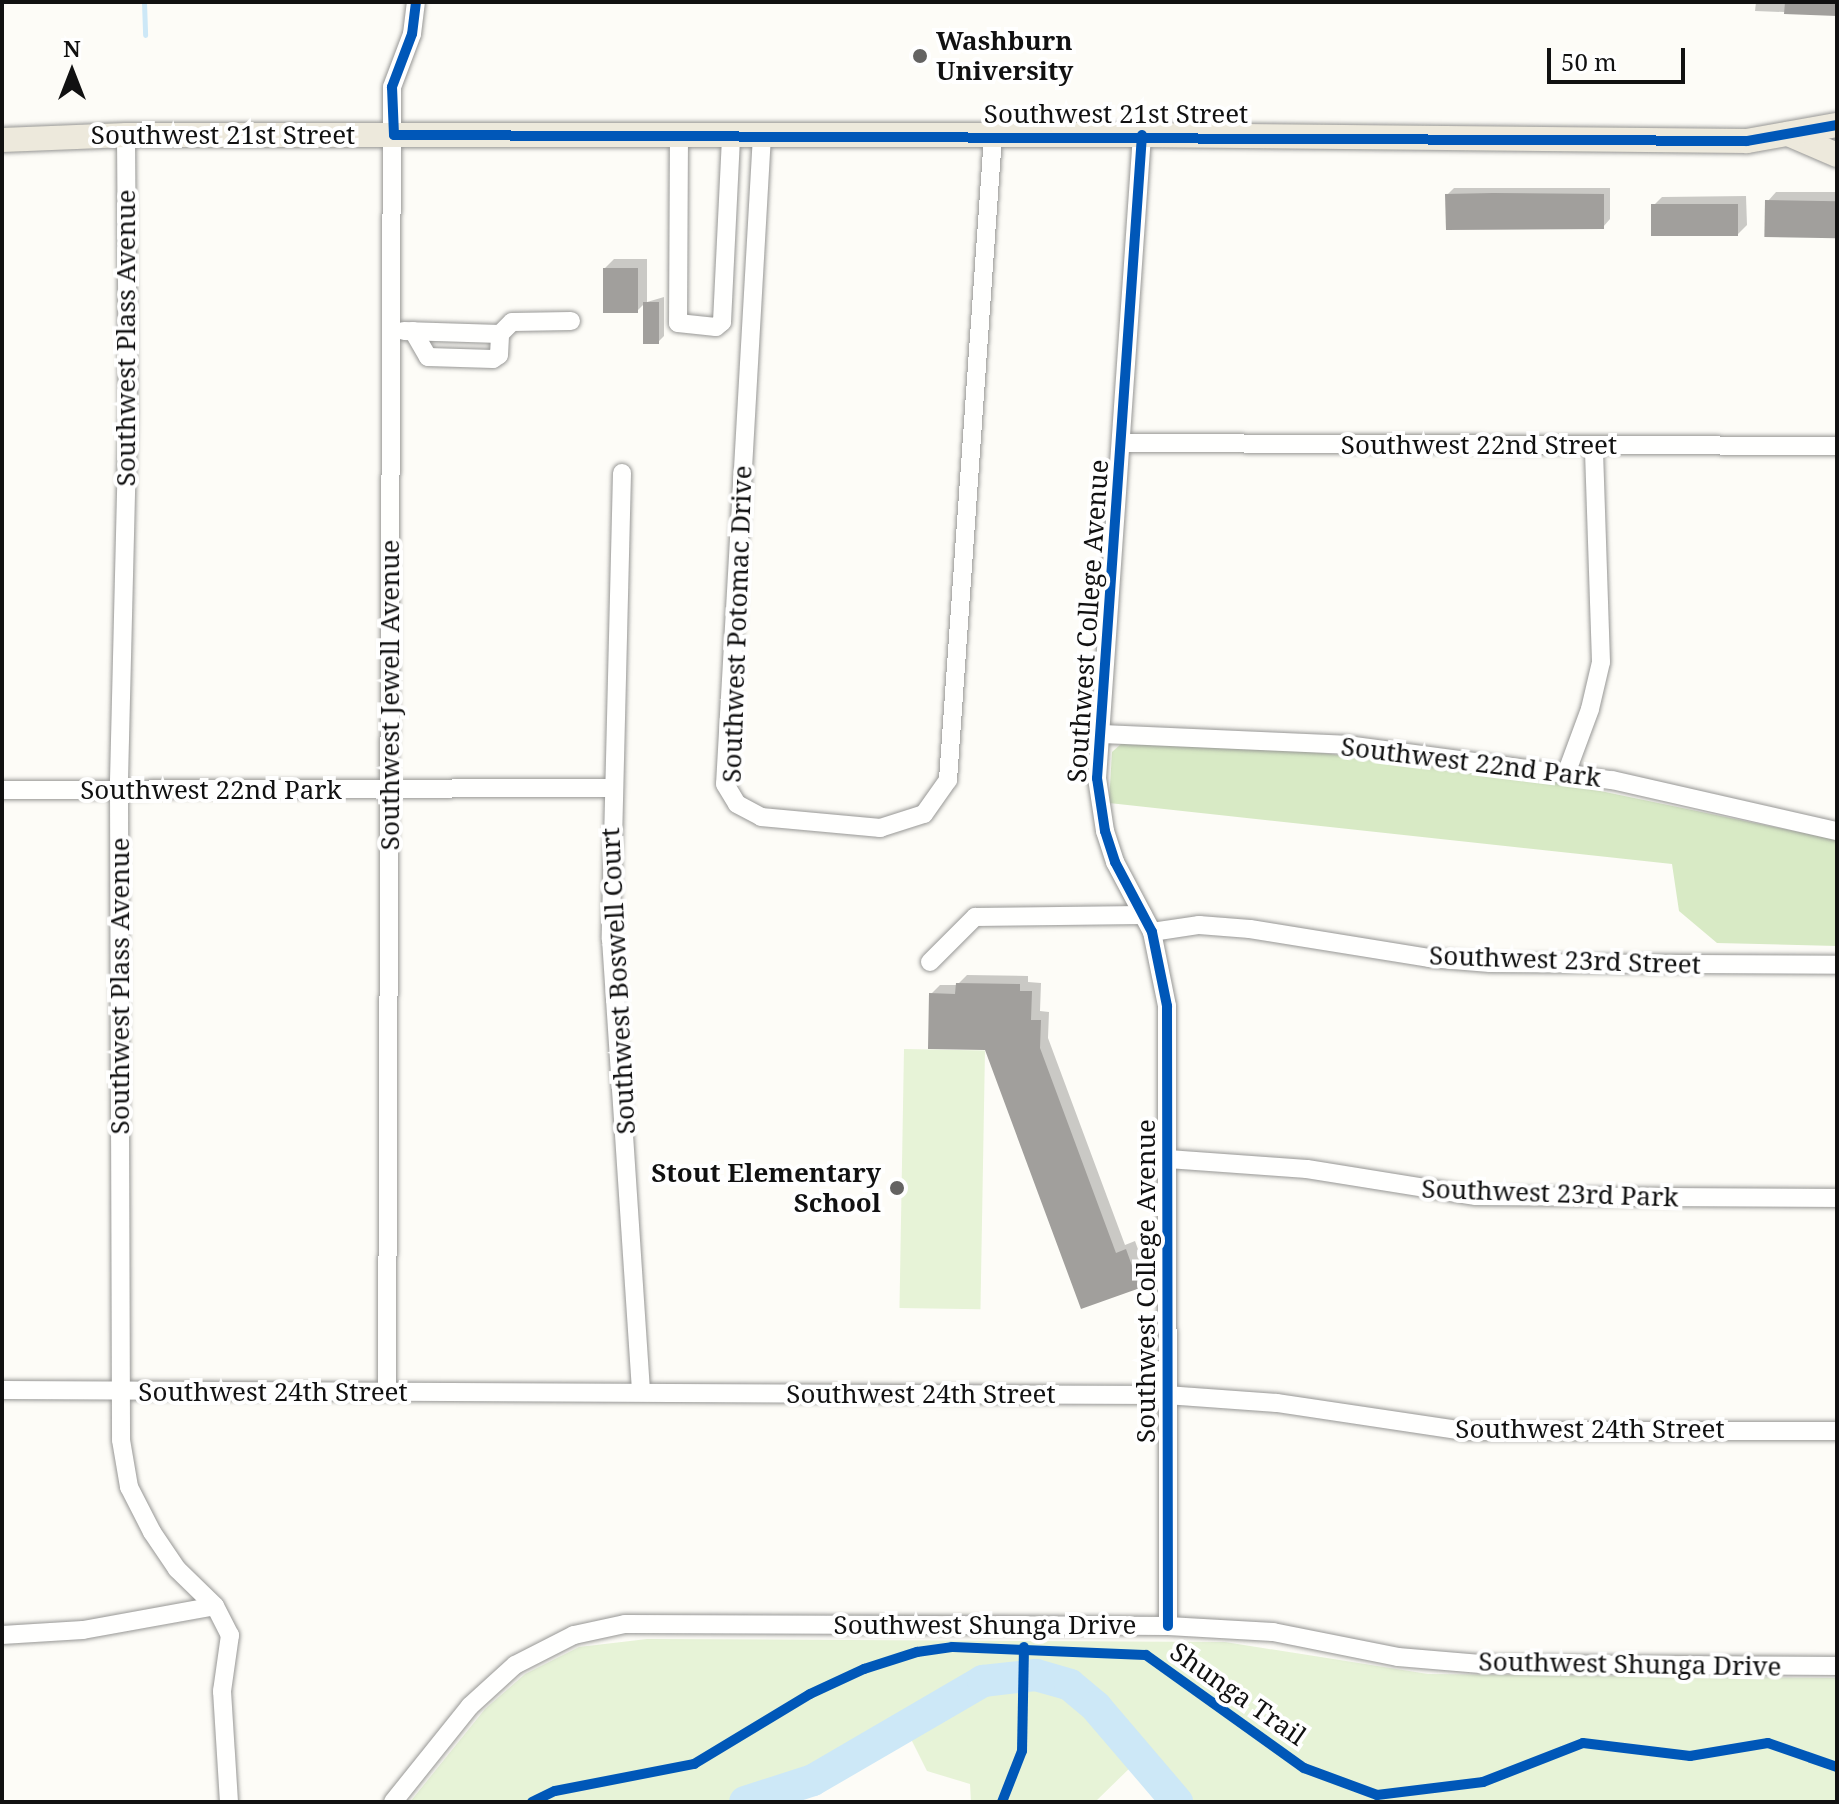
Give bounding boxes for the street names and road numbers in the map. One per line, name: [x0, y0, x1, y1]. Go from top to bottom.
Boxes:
street label: Southwest 21st Street: [984, 98, 1248, 130]
street label: Southwest 21st Street: [91, 119, 355, 151]
street label: Southwest Plass Avenue: [110, 190, 142, 486]
street label: Southwest 22nd Street: [1341, 429, 1617, 461]
street label: Southwest College Avenue: [1061, 458, 1115, 784]
street label: Southwest Potomac Drive: [716, 465, 758, 783]
street label: Southwest Jewell Avenue: [374, 540, 406, 850]
street label: Southwest 22nd Park: [1339, 731, 1603, 793]
street label: Southwest 22nd Park: [80, 774, 342, 806]
street label: Southwest Boswell Court: [594, 827, 642, 1135]
street label: Southwest Plass Avenue: [104, 838, 136, 1134]
street label: Southwest 23rd Street: [1429, 940, 1701, 980]
street label: Southwest College Avenue: [1130, 1119, 1162, 1443]
street label: Southwest 23rd Park: [1421, 1173, 1679, 1213]
street label: Southwest 24th Street: [138, 1376, 408, 1408]
street label: Southwest 24th Street: [786, 1378, 1056, 1410]
street label: Southwest 24th Street: [1455, 1413, 1725, 1445]
street label: Southwest Shunga Drive: [833, 1609, 1137, 1641]
street label: Shunga Trail: [1164, 1636, 1312, 1752]
street label: Southwest Shunga Drive: [1478, 1646, 1782, 1682]

